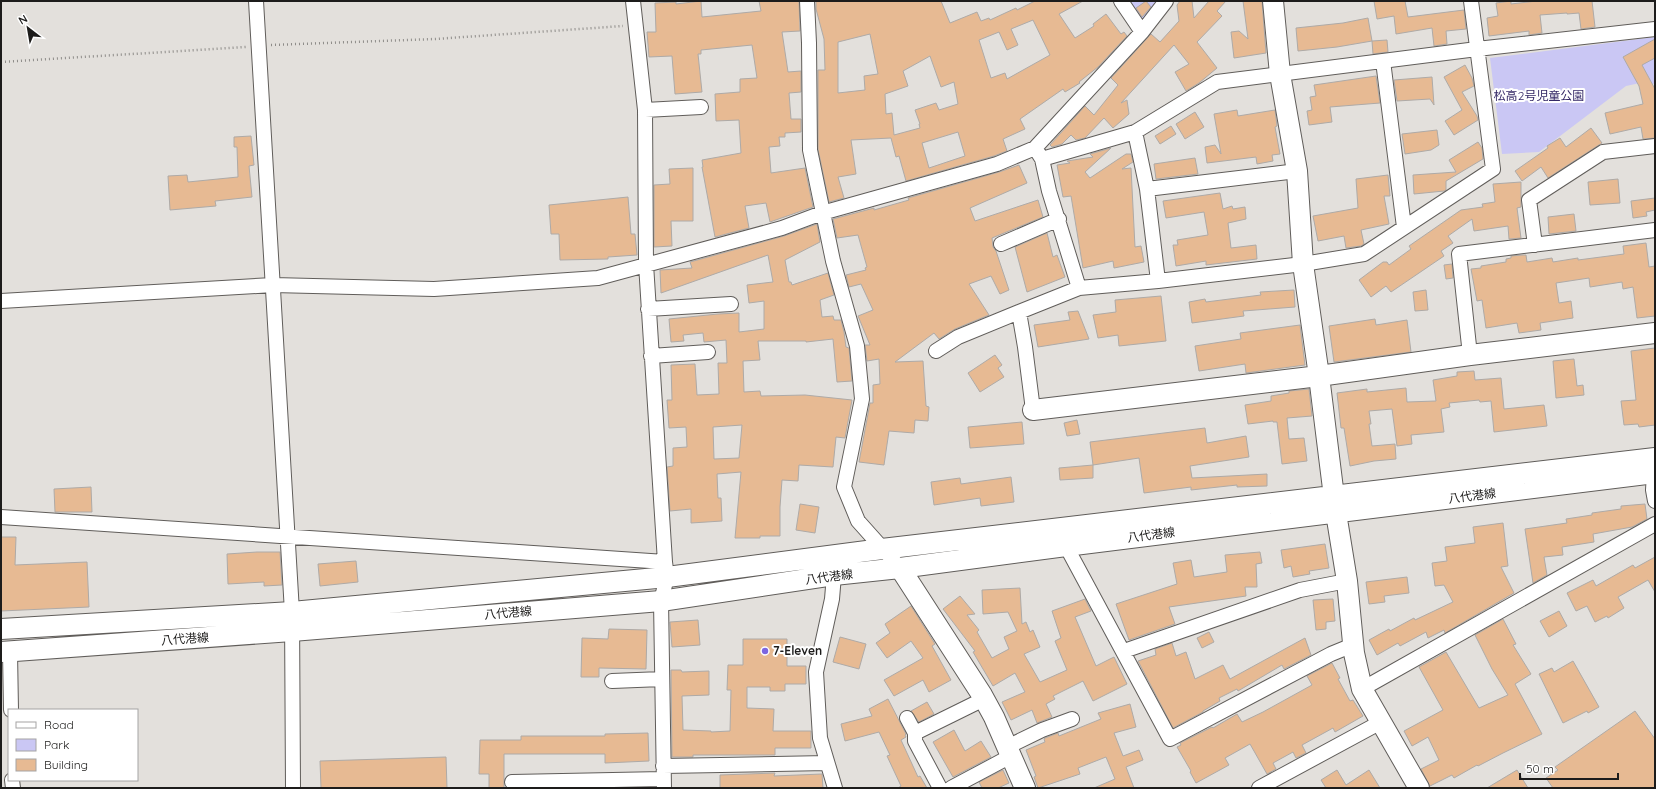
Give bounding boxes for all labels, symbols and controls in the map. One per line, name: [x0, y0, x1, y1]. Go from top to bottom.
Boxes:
north arrow: [8, 8, 48, 48]
text: N: [16, 11, 30, 28]
park label: 松高2号児童公園: [1494, 88, 1584, 103]
street label: 八代港線: [1447, 485, 1497, 506]
street label: 八代港線: [1126, 524, 1176, 545]
street label: 八代港線: [804, 566, 854, 587]
street label: 八代港線: [483, 603, 533, 622]
street label: 八代港線: [160, 629, 209, 648]
place label: 7-Eleven: [773, 643, 822, 658]
marker: 7-Eleven: [760, 646, 770, 656]
legend: [8, 709, 138, 781]
text: Road: [44, 717, 74, 732]
text: Park: [44, 737, 69, 752]
scale bar: [1520, 755, 1618, 781]
text: Building: [44, 757, 88, 772]
text: 50 m: [1526, 761, 1554, 776]

